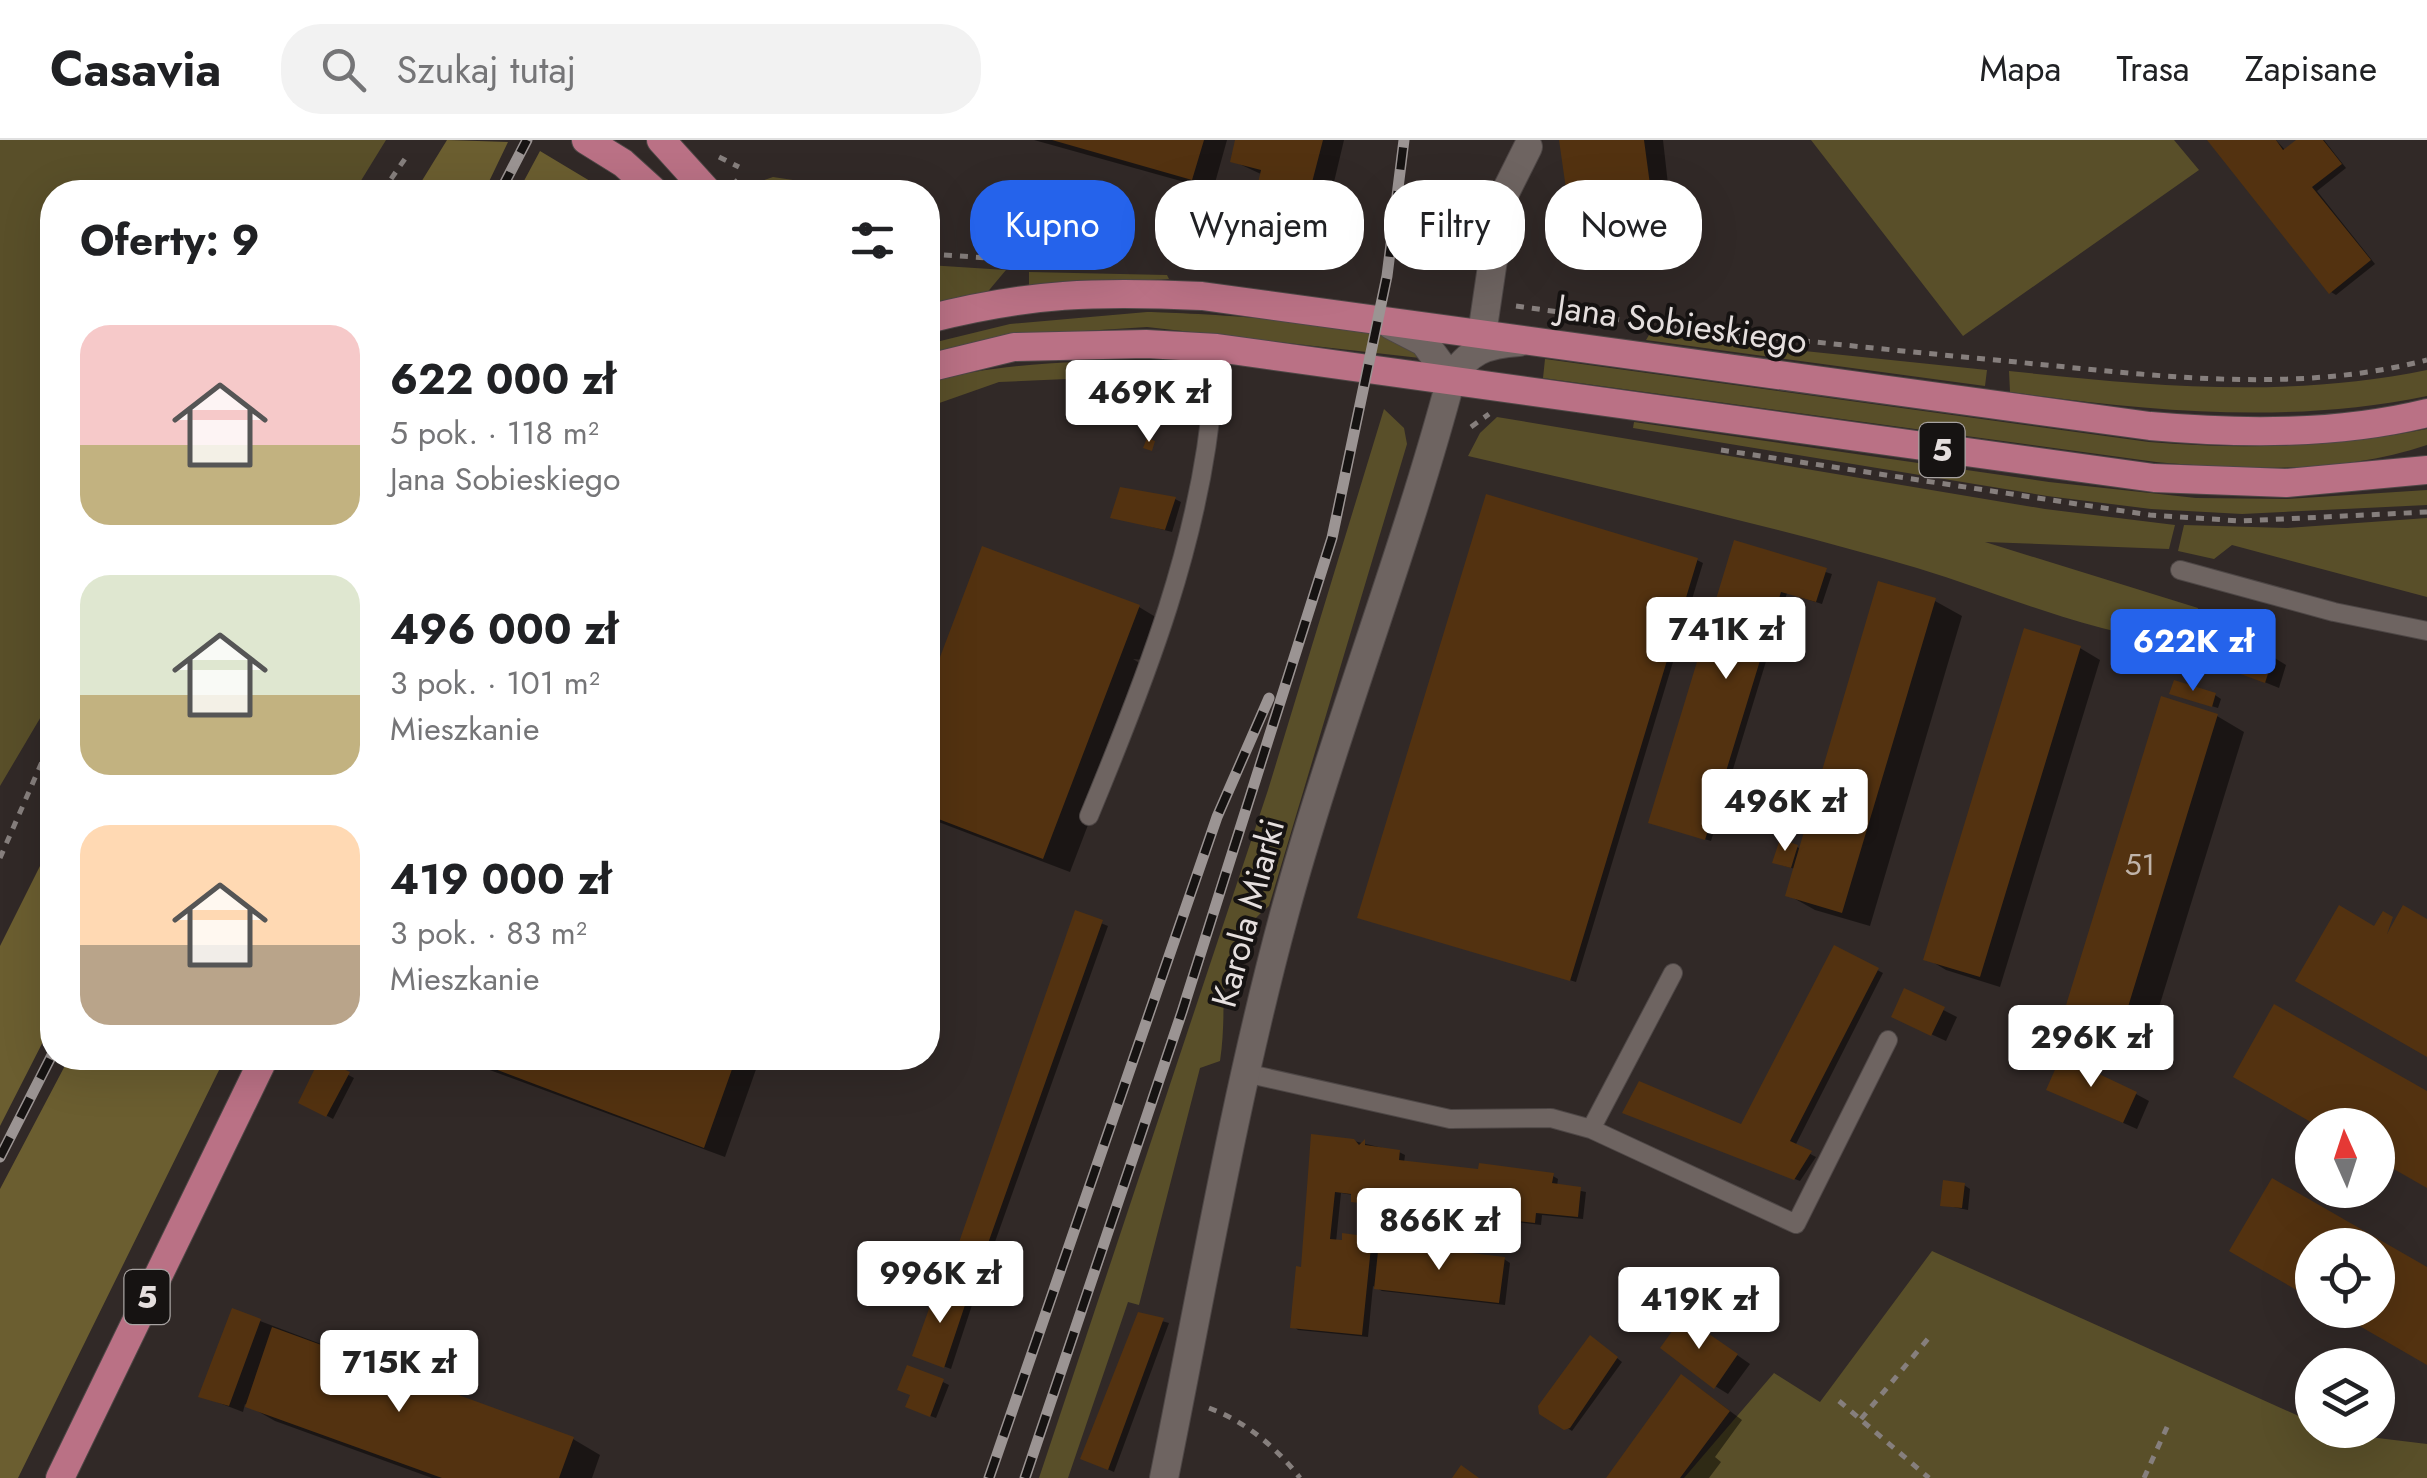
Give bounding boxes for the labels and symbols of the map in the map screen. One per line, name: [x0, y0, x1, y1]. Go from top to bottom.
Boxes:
street label: Jana Sobieskiego: [1550, 281, 1810, 366]
pin: 469K zł: [1057, 360, 1241, 445]
road number: 5: [1920, 423, 1964, 477]
pin: 741K zł: [1634, 597, 1818, 682]
pin: 622K zł: [2101, 609, 2285, 694]
pin: 496K zł: [1693, 769, 1877, 854]
street label: Karola Miarki: [1199, 813, 1297, 1013]
house number: 51: [2125, 843, 2155, 886]
pin: 296K zł: [1999, 1005, 2183, 1090]
north arrow: [2295, 1108, 2395, 1208]
pin: 866K zł: [1347, 1188, 1531, 1273]
pin: 996K zł: [848, 1241, 1032, 1326]
pin: 419K zł: [1607, 1267, 1791, 1352]
road number: 5: [124, 1270, 170, 1324]
pin: 715K zł: [307, 1330, 491, 1415]

